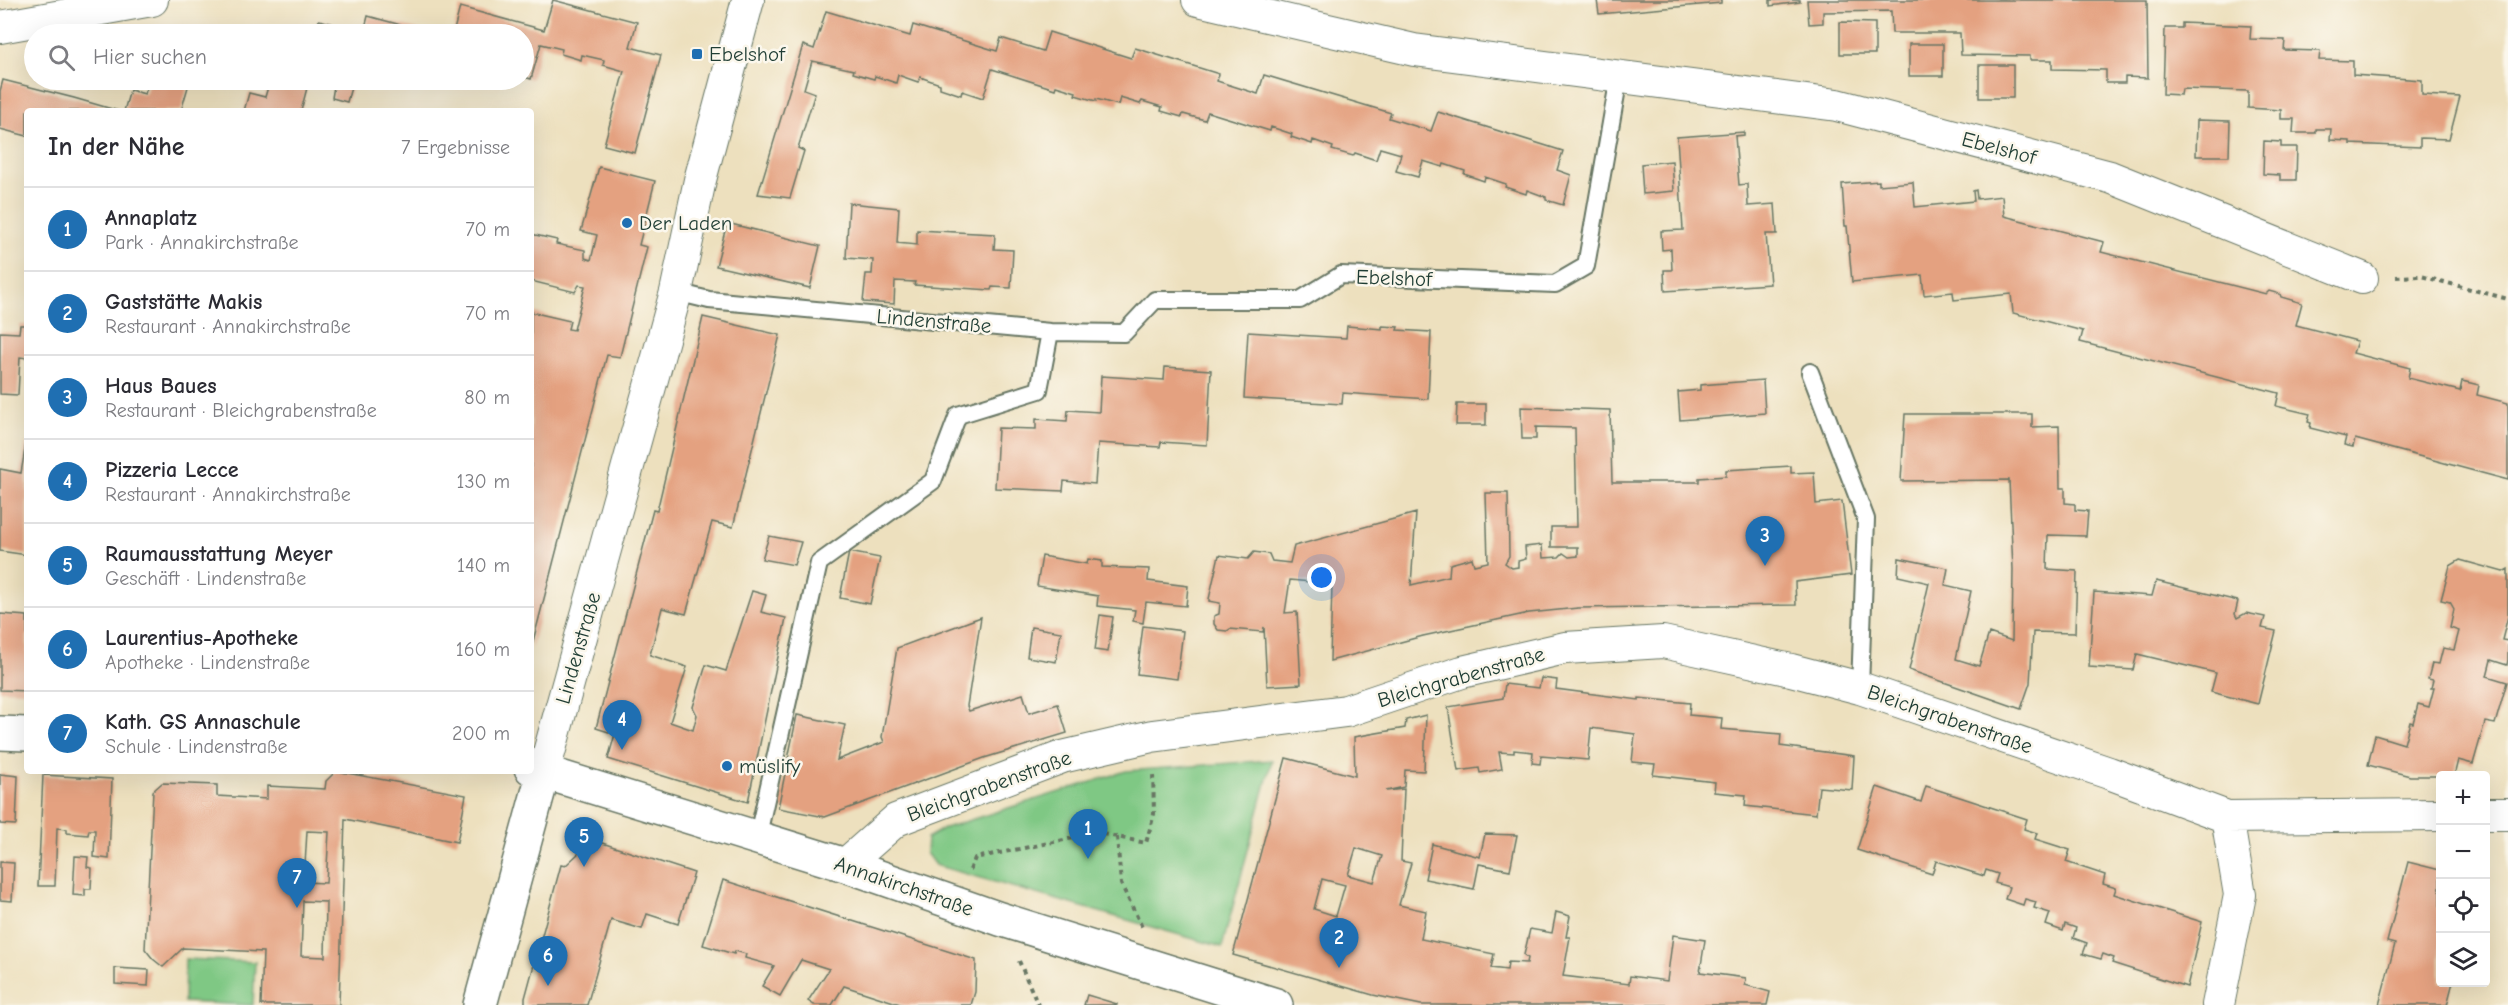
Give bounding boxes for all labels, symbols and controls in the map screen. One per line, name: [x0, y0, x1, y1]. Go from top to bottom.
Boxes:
search box: [24, 24, 534, 90]
icon: search: [45, 41, 78, 74]
place label: Ebelshof: [709, 42, 786, 66]
text: Hier suchen: [93, 44, 207, 70]
marker: Ebelshof: [690, 47, 704, 61]
street label: Ebelshof: [1959, 127, 2040, 170]
text: In der Nähe: [48, 132, 185, 162]
text: 7 Ergebnisse: [401, 136, 510, 159]
text: Annaplatz: [105, 205, 197, 231]
place label: Der Laden: [639, 211, 732, 235]
marker: Der Laden: [620, 216, 634, 230]
text: 1: [64, 218, 71, 241]
text: 70 m: [465, 218, 510, 241]
text: Park · Annakirchstraße: [105, 231, 299, 254]
street label: Ebelshof: [1356, 265, 1433, 291]
text: Gaststätte Makis: [105, 289, 262, 315]
text: 2: [63, 302, 72, 325]
text: 70 m: [465, 302, 510, 325]
street label: Lindenstraße: [876, 304, 992, 338]
text: Restaurant · Annakirchstraße: [105, 315, 351, 338]
text: Haus Baues: [105, 373, 217, 399]
text: 3: [63, 386, 72, 409]
text: 80 m: [464, 386, 510, 409]
text: Restaurant · Bleichgrabenstraße: [105, 399, 377, 422]
text: Pizzeria Lecce: [105, 457, 239, 483]
text: 4: [63, 470, 72, 493]
text: 130 m: [457, 470, 510, 493]
text: Restaurant · Annakirchstraße: [105, 483, 351, 506]
pin: 3: [1746, 516, 1784, 566]
text: Raumausstattung Meyer: [105, 541, 333, 567]
text: 5: [62, 554, 73, 577]
text: 140 m: [457, 554, 510, 577]
your location: [1307, 563, 1336, 592]
text: Geschäft · Lindenstraße: [105, 567, 306, 590]
street label: Lindenstraße: [551, 589, 605, 707]
text: Laurentius-Apotheke: [105, 625, 298, 651]
text: 6: [62, 638, 73, 661]
text: 160 m: [456, 638, 510, 661]
street label: Bleichgrabenstraße: [1375, 642, 1547, 712]
text: Apotheke · Lindenstraße: [105, 651, 310, 674]
street label: Bleichgrabenstraße: [1864, 680, 2036, 758]
pin: 4: [602, 700, 642, 750]
text: Kath. GS Annaschule: [105, 709, 301, 735]
text: 7: [63, 722, 72, 745]
text: 200 m: [452, 722, 510, 745]
text: Schule · Lindenstraße: [105, 735, 288, 758]
street label: Bleichgrabenstraße: [904, 745, 1074, 827]
place label: müslify: [739, 754, 801, 778]
marker: müslify: [720, 759, 734, 773]
map controls: [2436, 771, 2490, 987]
button: +: [2436, 771, 2490, 825]
pin: 1: [1068, 810, 1108, 859]
pin: 5: [564, 818, 604, 867]
button: −: [2436, 825, 2490, 879]
street label: Annakirchstraße: [831, 851, 977, 921]
pin: 7: [278, 858, 316, 908]
button: locate: [2436, 879, 2490, 933]
pin: 2: [1320, 918, 1358, 968]
button: layers: [2436, 933, 2490, 987]
pin: 6: [528, 936, 568, 986]

